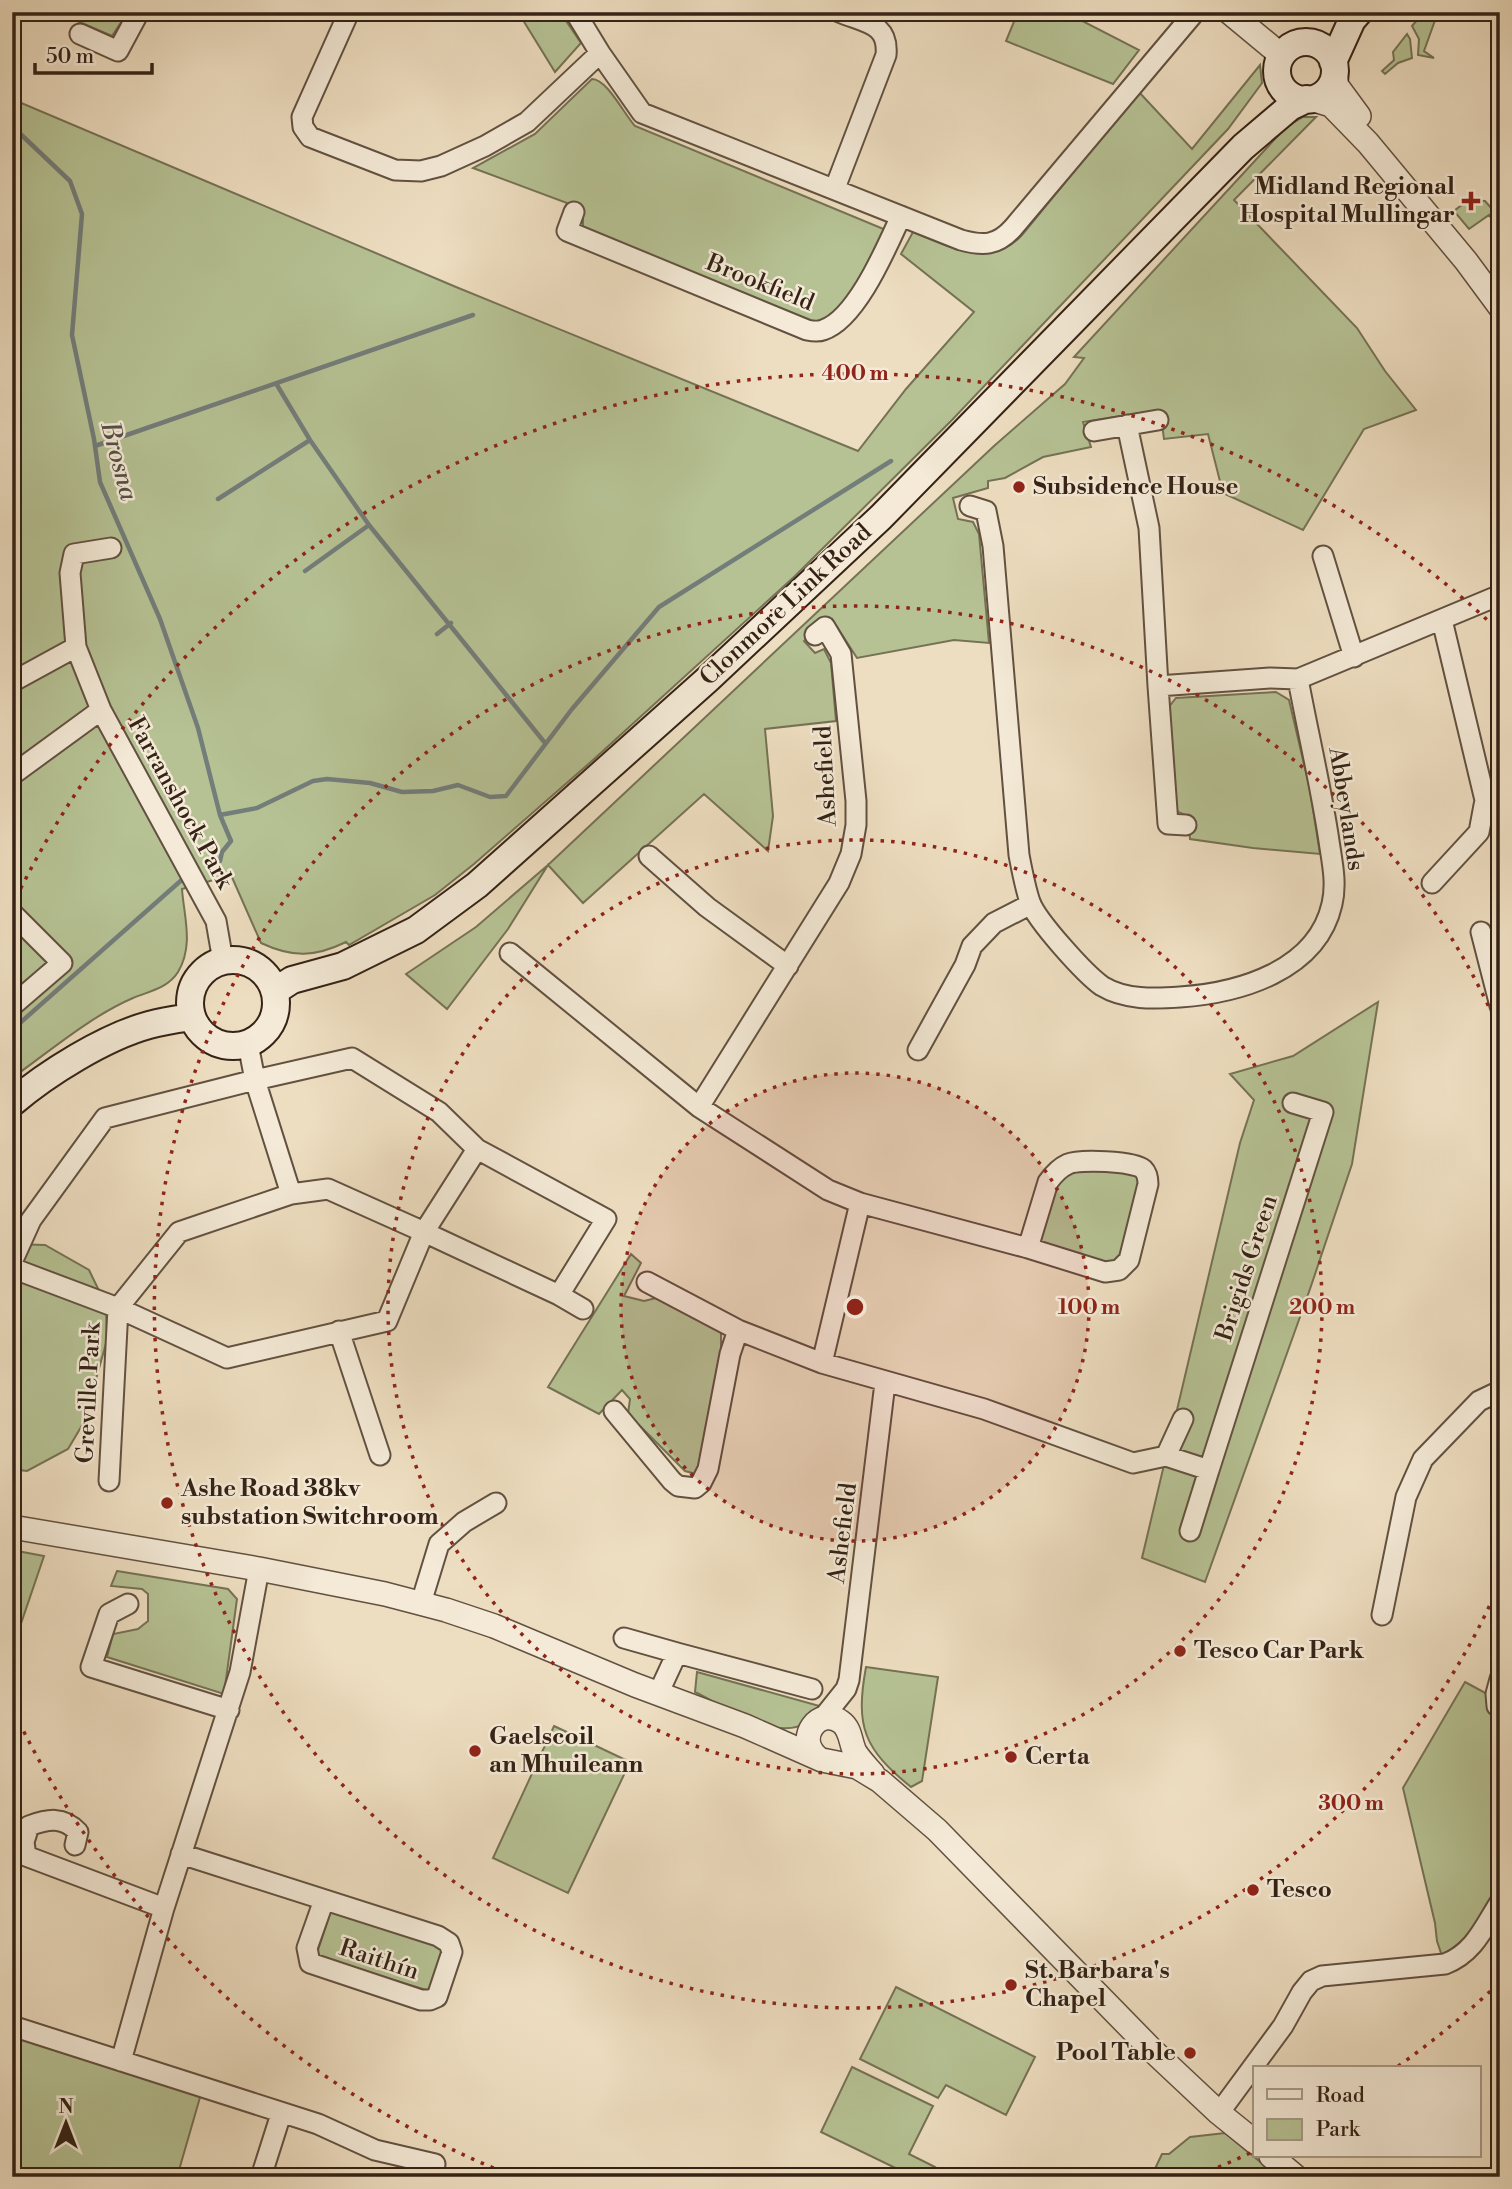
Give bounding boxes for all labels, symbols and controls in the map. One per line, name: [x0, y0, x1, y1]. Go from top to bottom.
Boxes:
scale bar: [35, 32, 152, 76]
text: 50 m: [46, 44, 94, 70]
place label: Midland Regional Hospital Mullingar: [1240, 172, 1455, 230]
marker: Midland Regional Hospital Mullingar: [1461, 191, 1481, 211]
street label: Brookfield: [701, 247, 819, 318]
text: 400 m: [821, 361, 889, 387]
water label: Brosna: [93, 417, 145, 504]
place label: Subsidence House: [1033, 472, 1238, 502]
marker: Subsidence House: [1011, 479, 1027, 495]
street label: Clonmore Link Road: [694, 517, 879, 692]
street label: Farranshock Park: [120, 712, 240, 895]
street label: Ashefield: [808, 724, 844, 828]
street label: Abbeylands: [1321, 744, 1371, 873]
street label: Brigids Green: [1209, 1191, 1285, 1346]
centre of rings: [843, 1295, 867, 1319]
text: 100 m: [1058, 1295, 1120, 1321]
text: 200 m: [1289, 1295, 1355, 1321]
street label: Greville Park: [70, 1320, 108, 1464]
place label: Ashe Road 38kv substation Switchroom: [180, 1474, 439, 1532]
street label: Ashefield: [822, 1481, 864, 1586]
marker: Ashe Road 38kv substation Switchroom: [159, 1495, 175, 1511]
place label: Tesco Car Park: [1194, 1636, 1365, 1666]
marker: Tesco Car Park: [1172, 1643, 1188, 1659]
place label: Gaelscoil an Mhuileann: [489, 1722, 644, 1780]
place label: Certa: [1025, 1742, 1091, 1772]
marker: Gaelscoil an Mhuileann: [467, 1743, 483, 1759]
marker: Certa: [1003, 1749, 1019, 1765]
text: 300 m: [1318, 1791, 1384, 1817]
place label: Tesco: [1267, 1875, 1332, 1905]
marker: Tesco: [1245, 1882, 1261, 1898]
street label: Raithín: [335, 1933, 423, 1987]
place label: St. Barbara's Chapel: [1025, 1956, 1170, 2014]
marker: St. Barbara's Chapel: [1003, 1977, 1019, 1993]
place label: Pool Table: [1056, 2038, 1176, 2068]
marker: Pool Table: [1182, 2045, 1198, 2061]
legend: [1253, 2066, 1480, 2158]
text: Road: [1316, 2083, 1365, 2109]
north arrow: [32, 2088, 102, 2158]
text: N: [58, 2095, 74, 2119]
text: Park: [1316, 2117, 1361, 2143]

